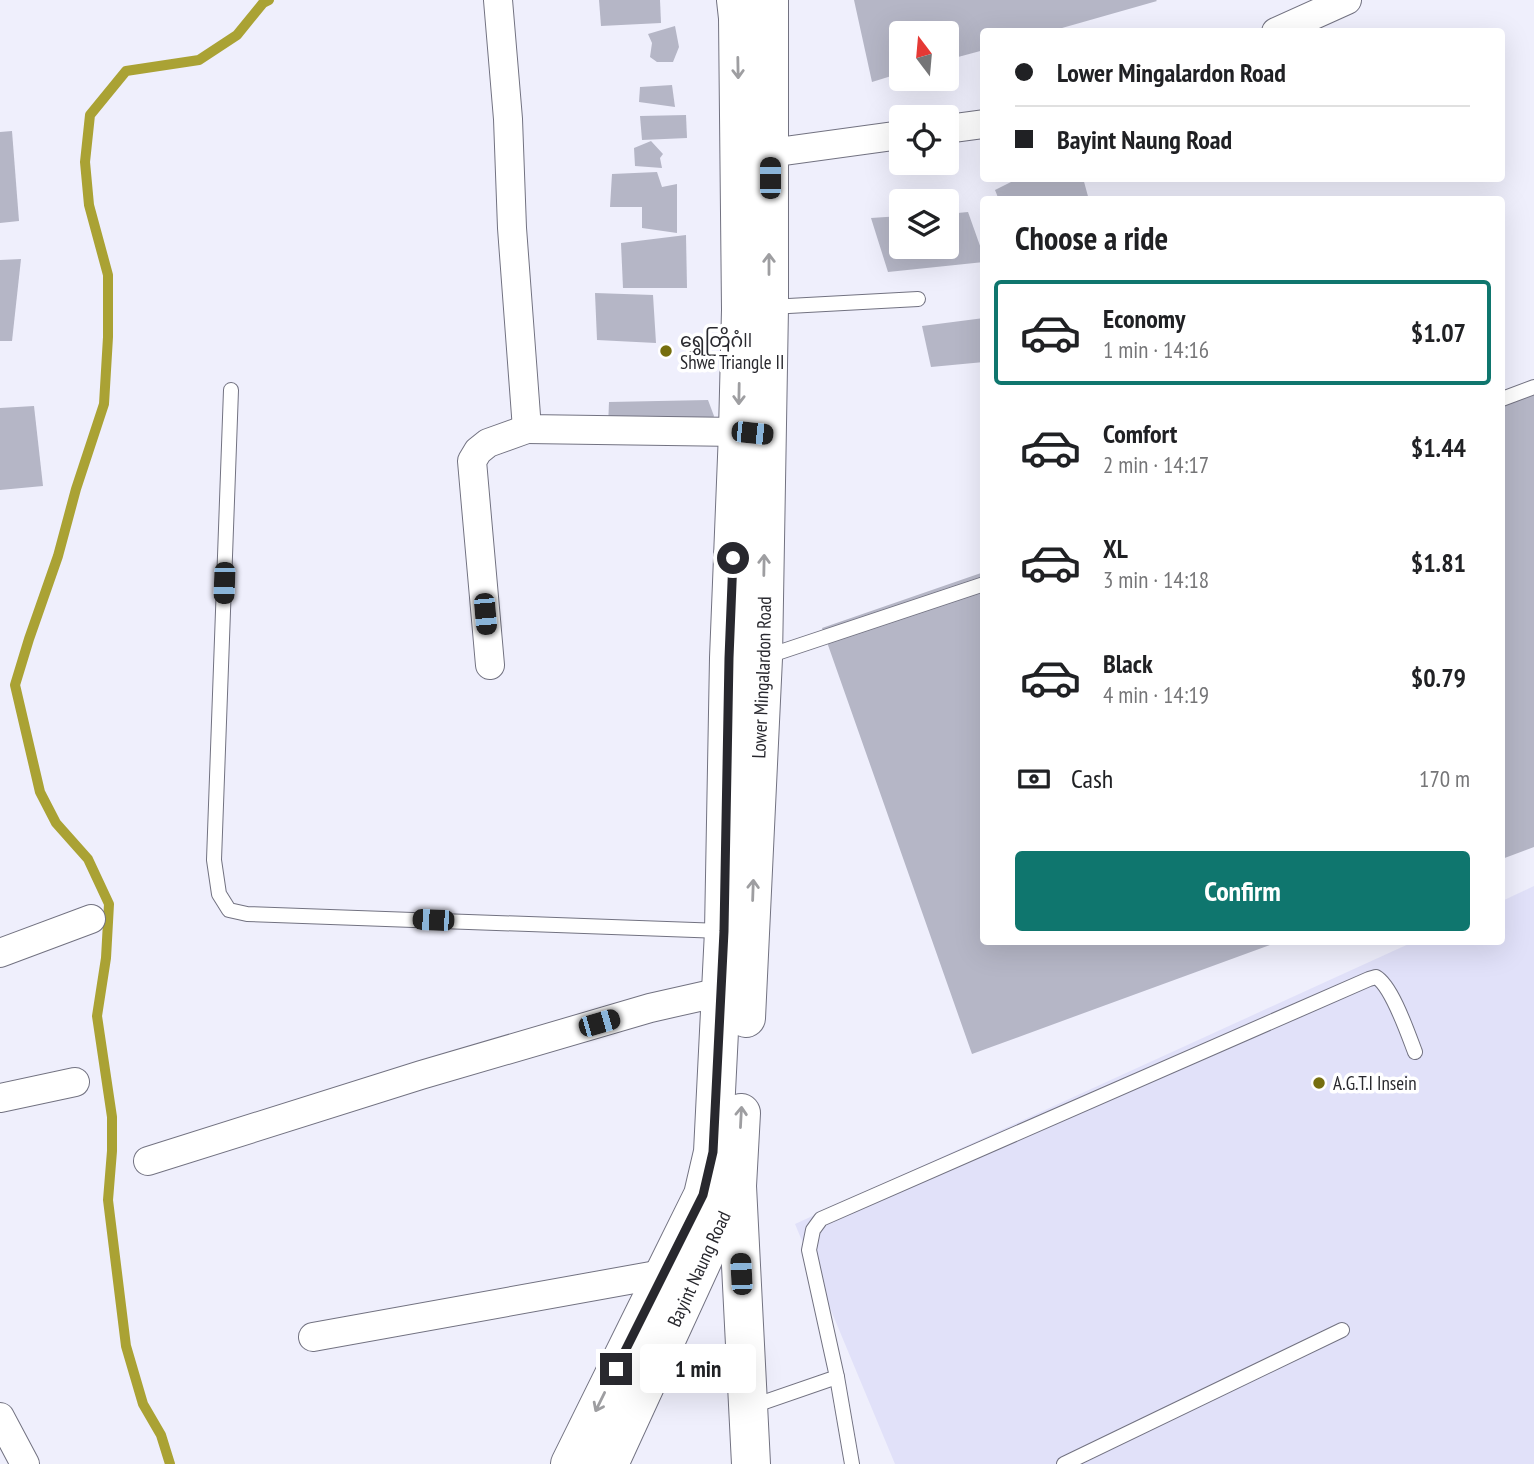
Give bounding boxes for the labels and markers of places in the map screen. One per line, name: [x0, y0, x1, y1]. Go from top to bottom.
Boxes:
place label: ရွှေတြိဂံII Shwe Triangle II: [680, 326, 784, 374]
marker: ရွှေတြိဂံII Shwe Triangle II: [658, 343, 674, 359]
place label: A.G.T.I Insein: [1333, 1071, 1416, 1095]
marker: A.G.T.I Insein: [1311, 1075, 1327, 1091]

